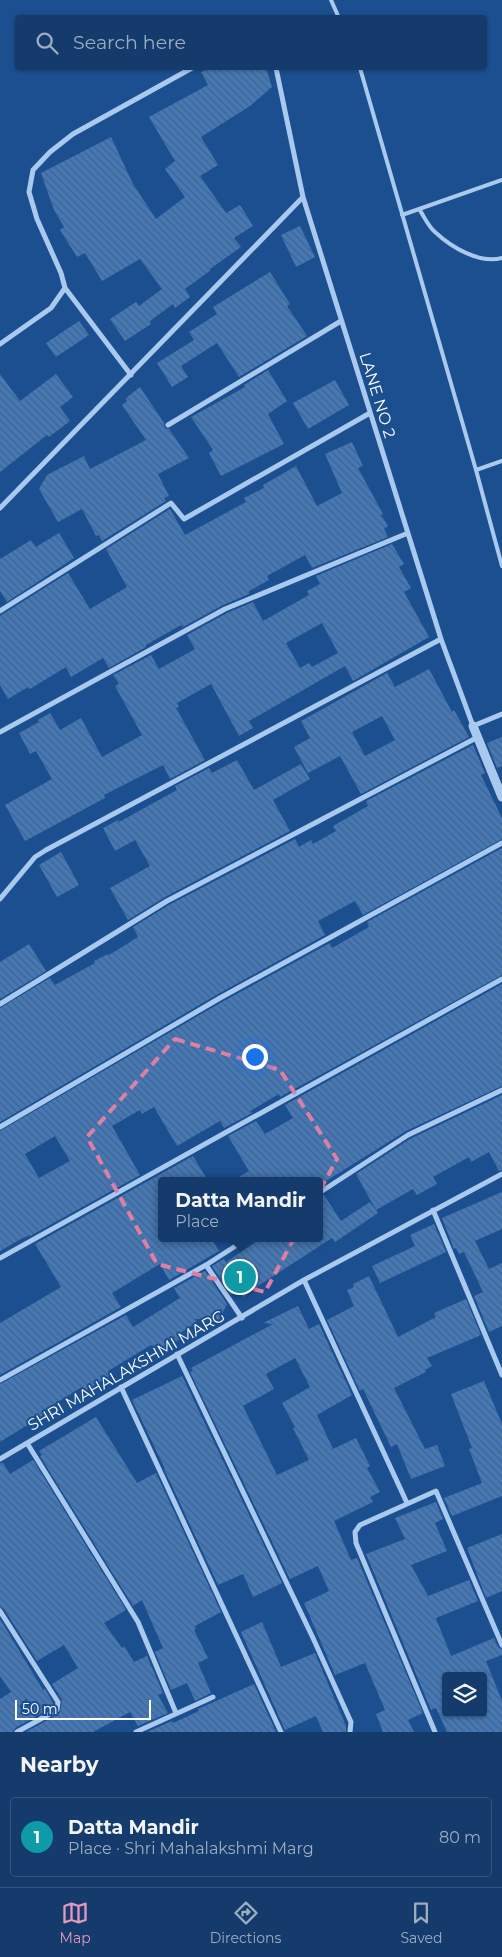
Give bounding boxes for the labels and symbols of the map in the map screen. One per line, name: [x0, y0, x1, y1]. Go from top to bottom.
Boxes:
street label: LANE NO 2: [355, 350, 400, 440]
your location: [242, 1044, 268, 1070]
pin: 1: [224, 1258, 256, 1296]
street label: SHRI MAHALAKSHMI MARG: [24, 1306, 228, 1435]
scale bar: [15, 1697, 151, 1720]

